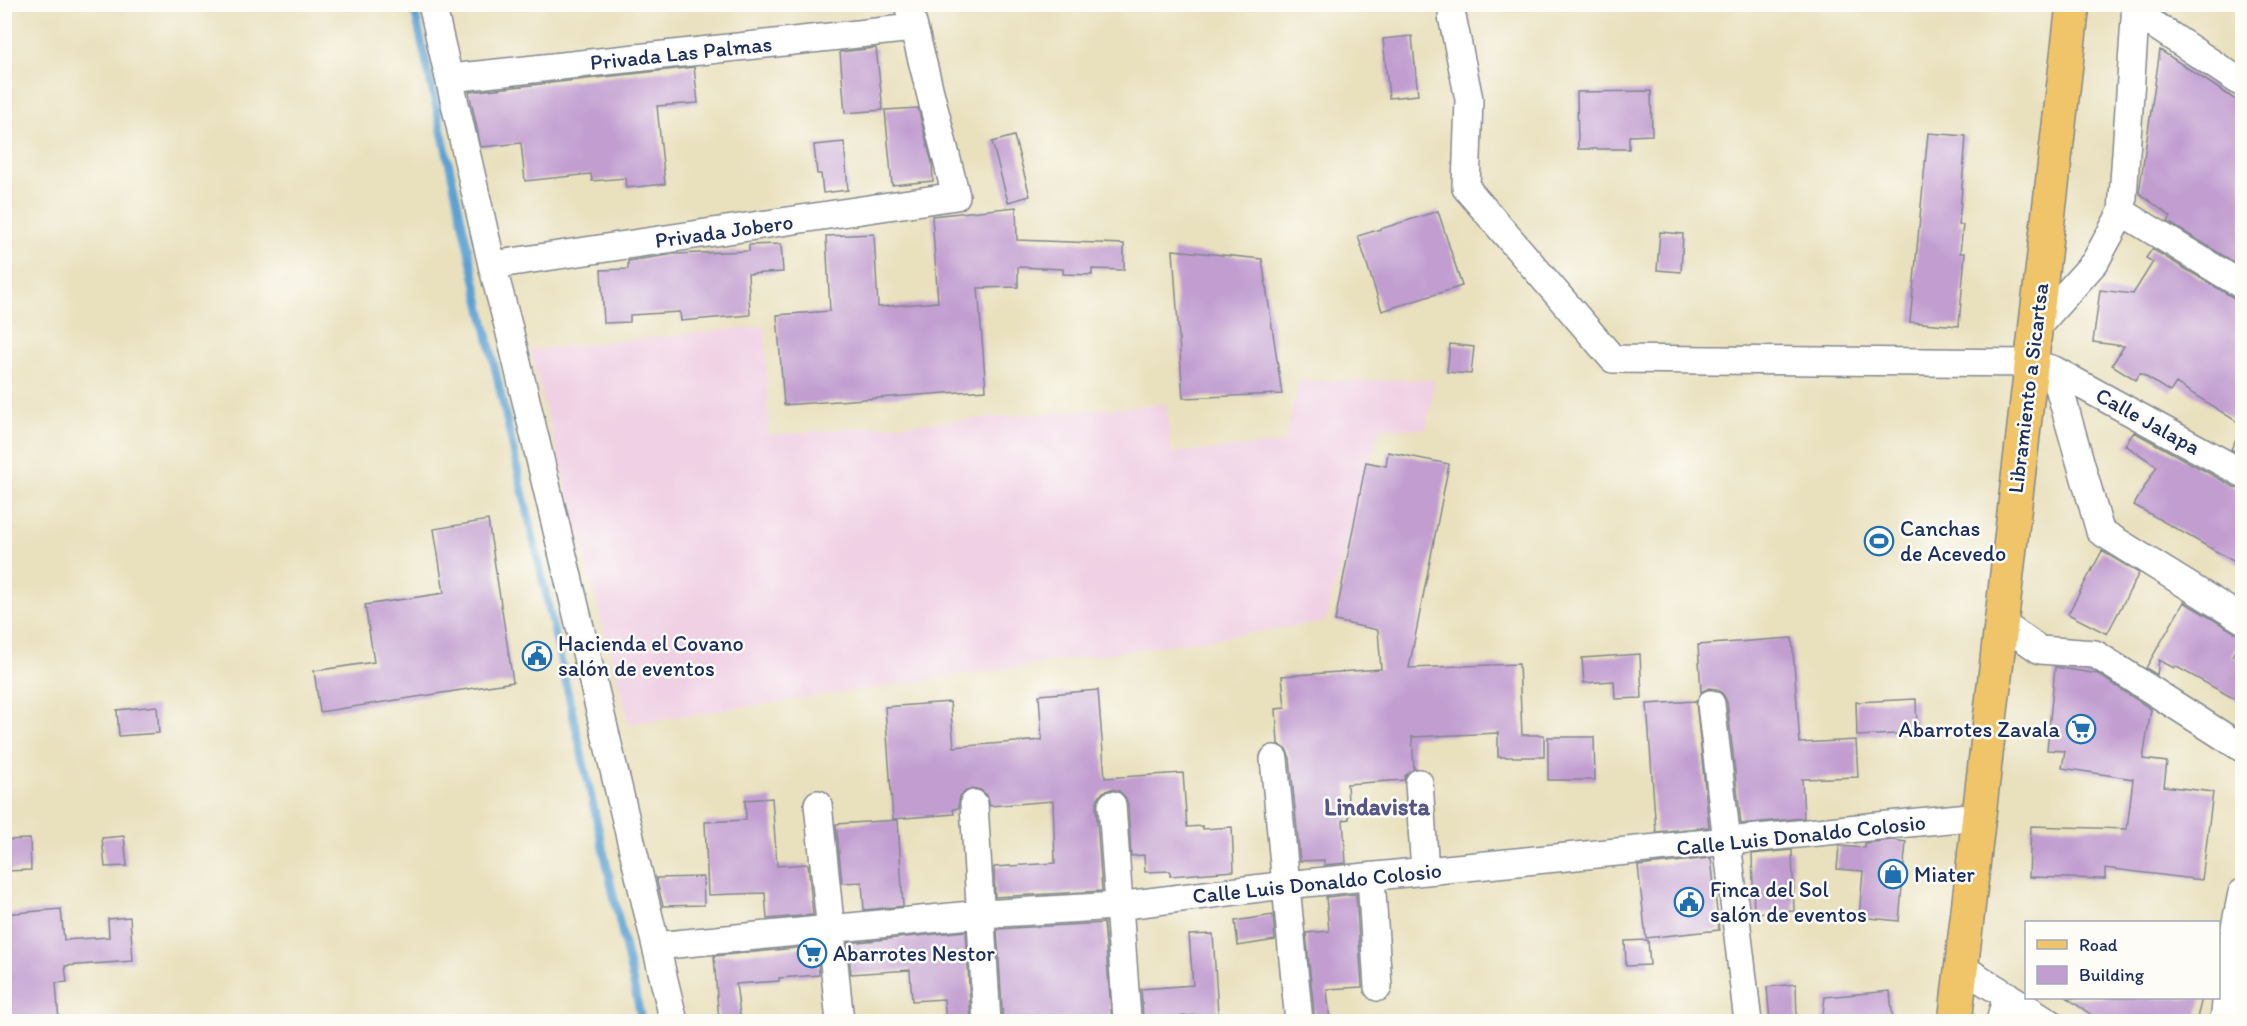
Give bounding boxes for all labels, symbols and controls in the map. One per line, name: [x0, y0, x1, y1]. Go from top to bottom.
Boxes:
street label: Privada Las Palmas: [589, 30, 773, 76]
street label: Privada Jobero: [653, 208, 795, 254]
street label: Libramiento a Sicartsa: [2002, 281, 2054, 495]
street label: Calle Jalapa: [2091, 381, 2205, 461]
place label: Canchas de Acevedo: [1900, 515, 2006, 567]
sports icon: Canchas de Acevedo: [1863, 525, 1895, 557]
place label: Hacienda el Covano salón de eventos: [558, 630, 744, 682]
public building icon: Hacienda el Covano salón de eventos: [521, 640, 553, 672]
supermarket icon: Abarrotes Zavala: [2065, 713, 2097, 745]
place label: Abarrotes Zavala: [1899, 716, 2061, 743]
district label: Lindavista: [1324, 792, 1430, 821]
street label: Calle Luis Donaldo Colosio: [1675, 808, 1927, 862]
street label: Calle Luis Donaldo Colosio: [1191, 856, 1443, 910]
shop icon: Miater: [1877, 858, 1909, 890]
place label: Miater: [1914, 861, 1976, 888]
place label: Finca del Sol salón de eventos: [1710, 876, 1867, 928]
public building icon: Finca del Sol salón de eventos: [1673, 886, 1705, 918]
legend: [2025, 921, 2220, 999]
text: Road: [2079, 934, 2118, 956]
supermarket icon: Abarrotes Nestor: [796, 937, 828, 969]
place label: Abarrotes Nestor: [833, 940, 995, 967]
text: Building: [2079, 964, 2145, 986]

